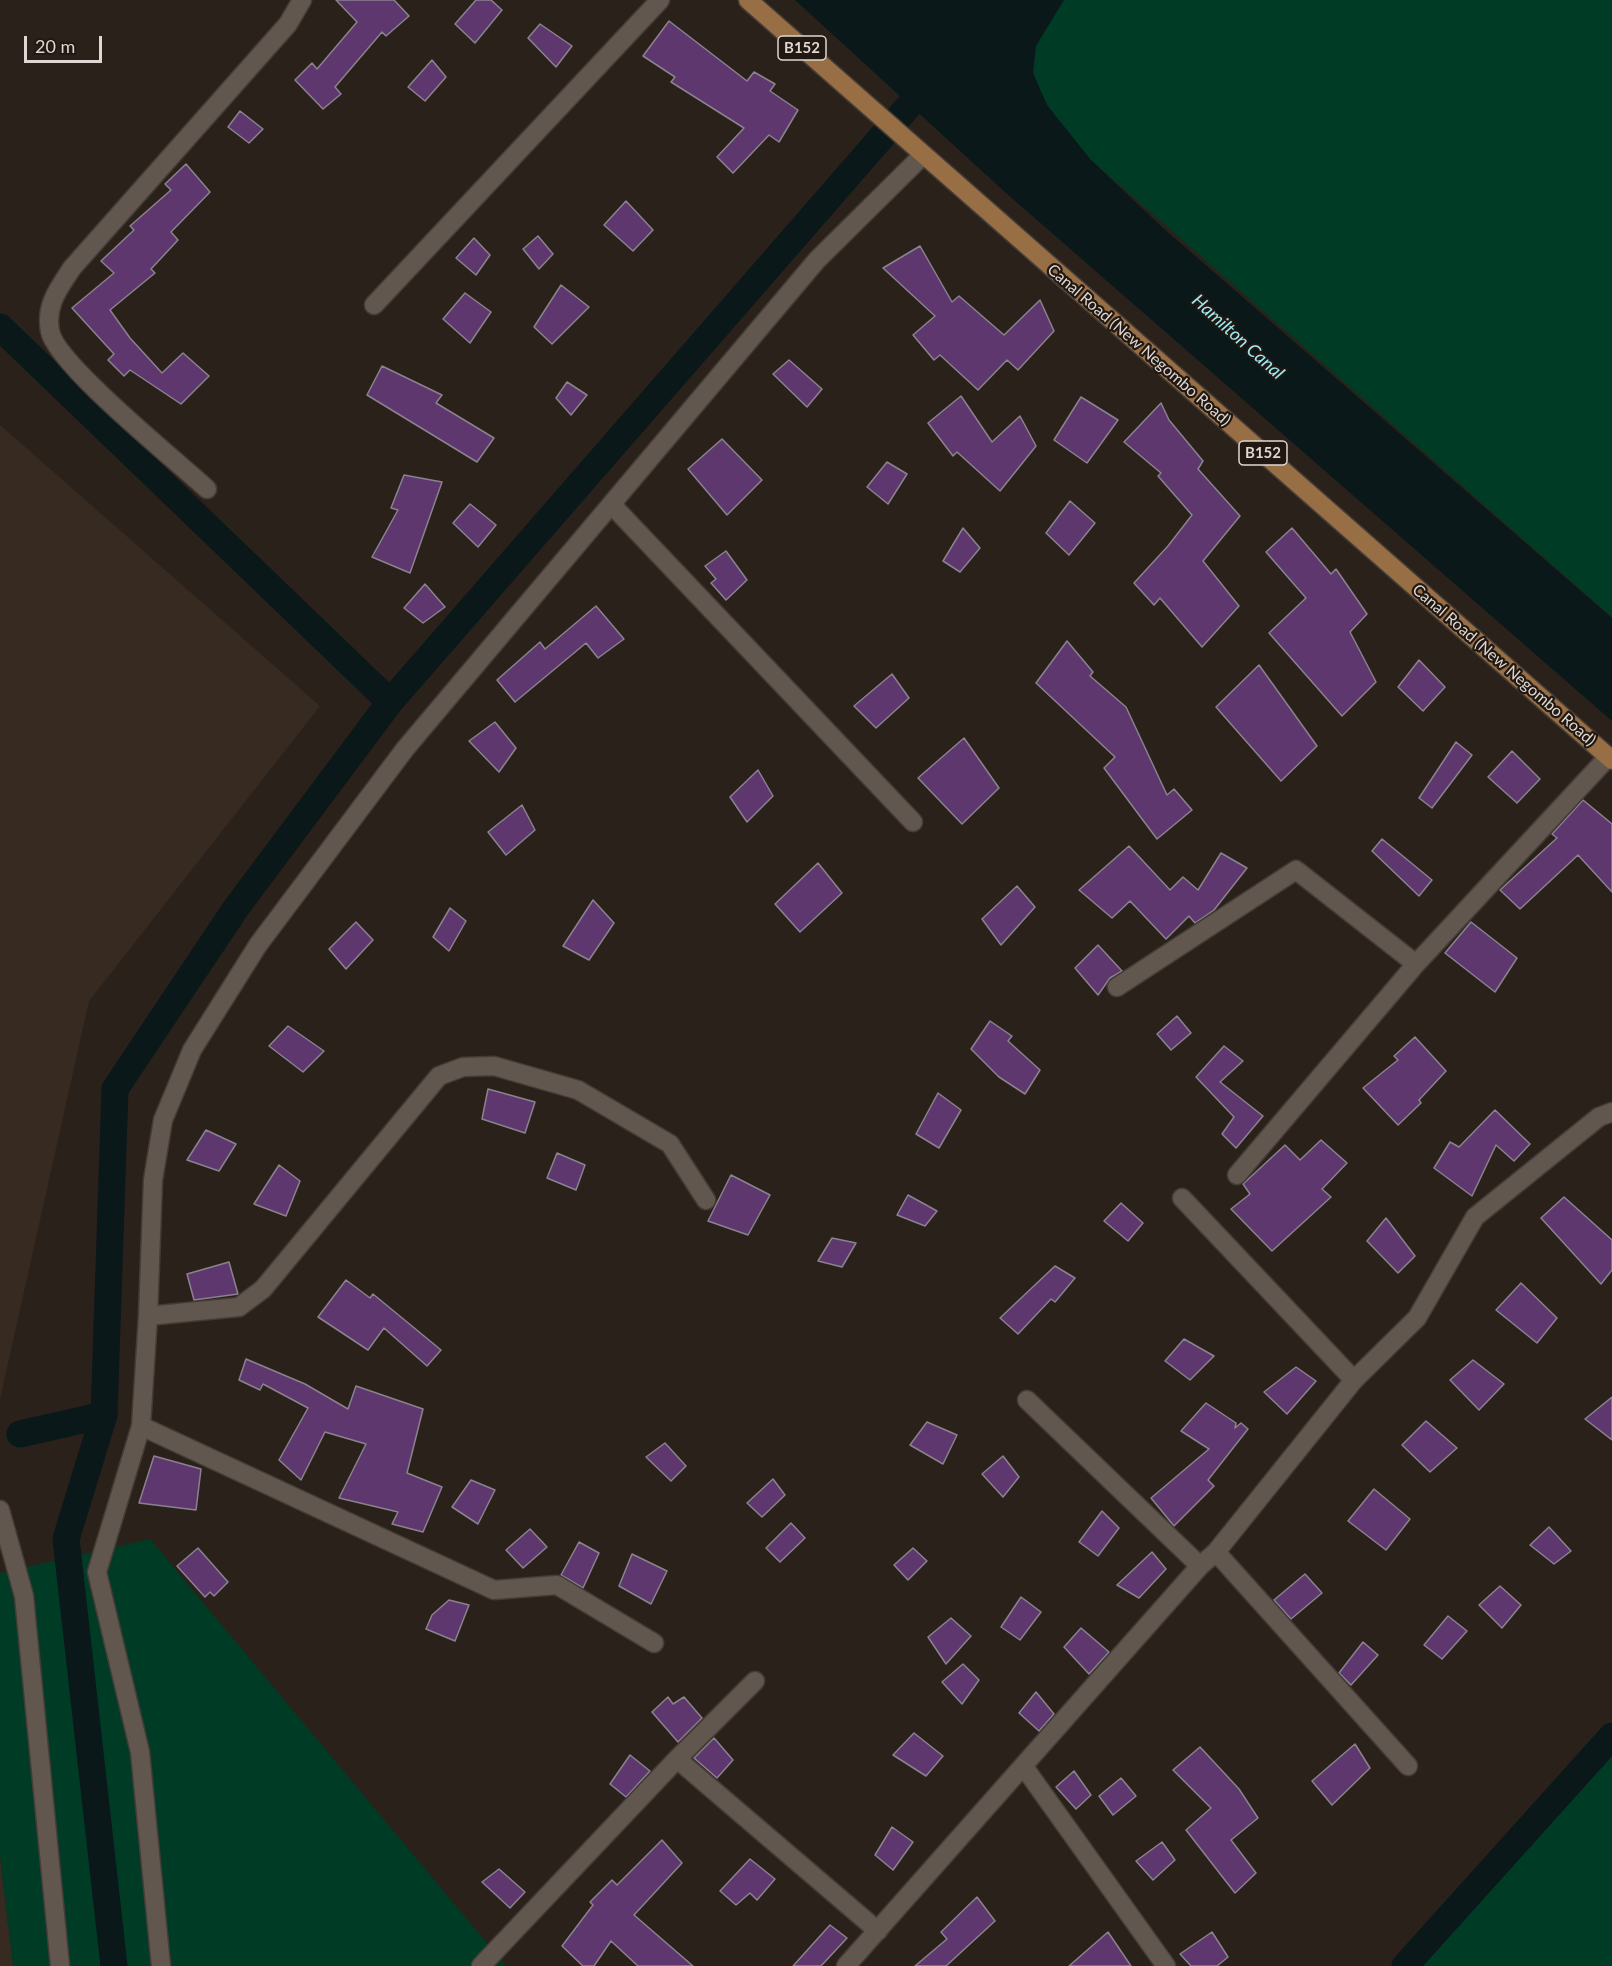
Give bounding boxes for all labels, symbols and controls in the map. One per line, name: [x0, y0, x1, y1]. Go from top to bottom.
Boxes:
scale bar: [27, 24, 105, 62]
text: 20 m: [35, 35, 75, 57]
road number: B152: [778, 36, 826, 60]
street label: Canal Road (New Negombo Road): [1043, 260, 1235, 430]
water label: Hamilton Canal: [1188, 290, 1288, 384]
road number: B152: [1239, 441, 1287, 465]
street label: Canal Road (New Negombo Road): [1408, 580, 1600, 750]

